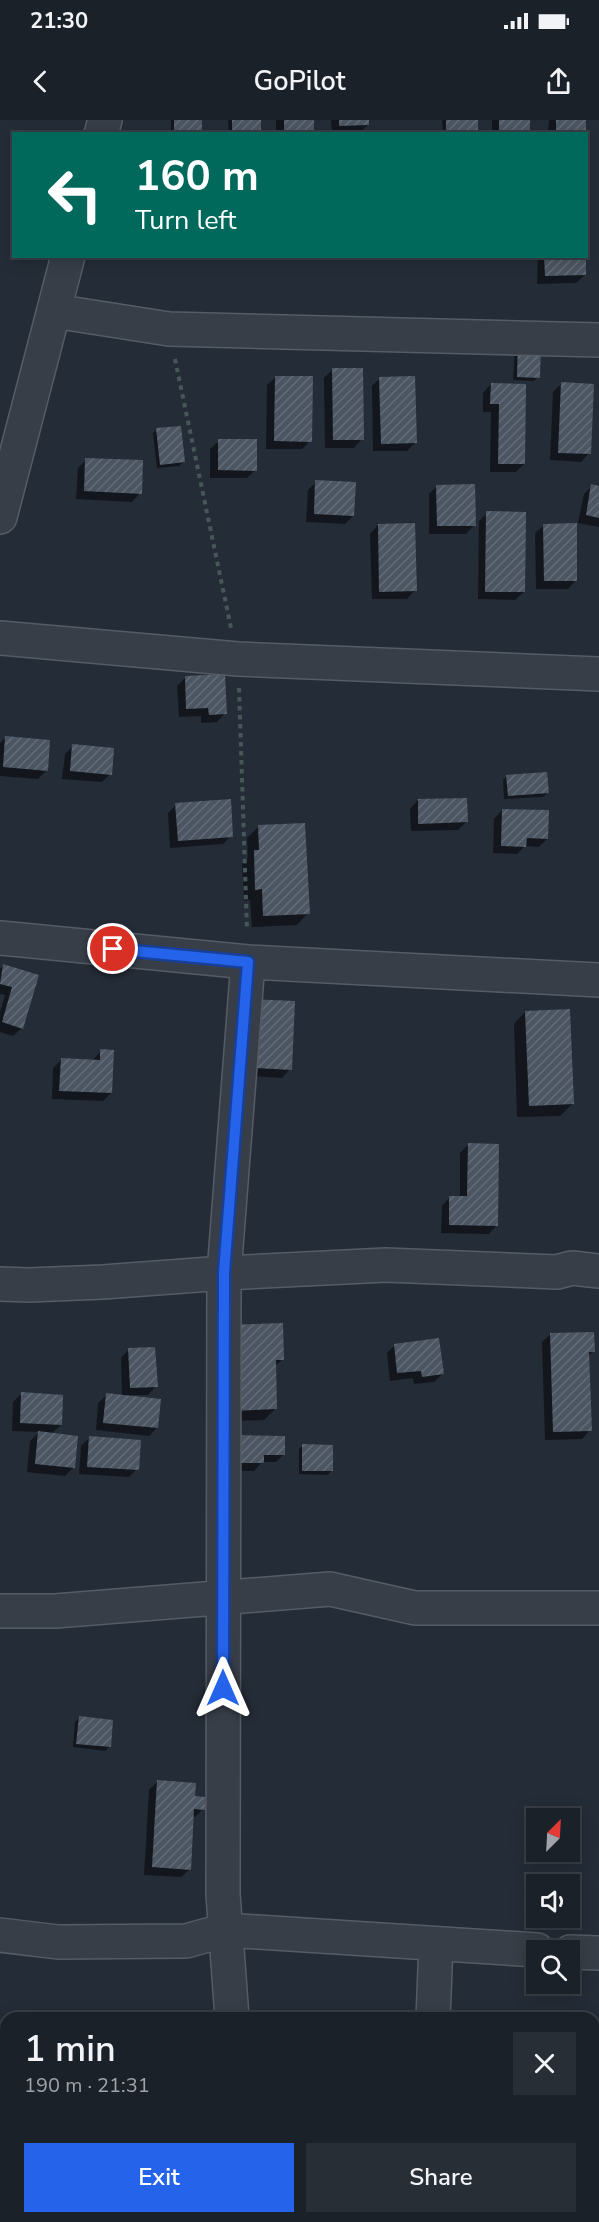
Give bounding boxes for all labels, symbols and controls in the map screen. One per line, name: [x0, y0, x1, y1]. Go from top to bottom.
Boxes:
text: 21:30: [30, 6, 88, 36]
text: GoPilot: [254, 63, 346, 100]
icon: back: [24, 65, 57, 98]
icon: share: [542, 65, 575, 98]
text: 160 m: [135, 148, 259, 205]
icon: left: [36, 156, 114, 234]
text: Turn left: [135, 202, 236, 239]
pin: [87, 923, 138, 974]
icon: arrive: [96, 932, 129, 965]
position arrow: [191, 1656, 255, 1720]
north arrow: [526, 1808, 580, 1862]
map controls: [526, 1808, 580, 1994]
button: sound: [526, 1874, 580, 1928]
button: search: [526, 1940, 580, 1994]
text: 1 min: [24, 2025, 116, 2074]
button: close: [513, 2032, 576, 2095]
text: 190 m · 21:31: [24, 2072, 150, 2099]
button: Exit: [24, 2143, 294, 2212]
button: Share: [306, 2143, 576, 2212]

